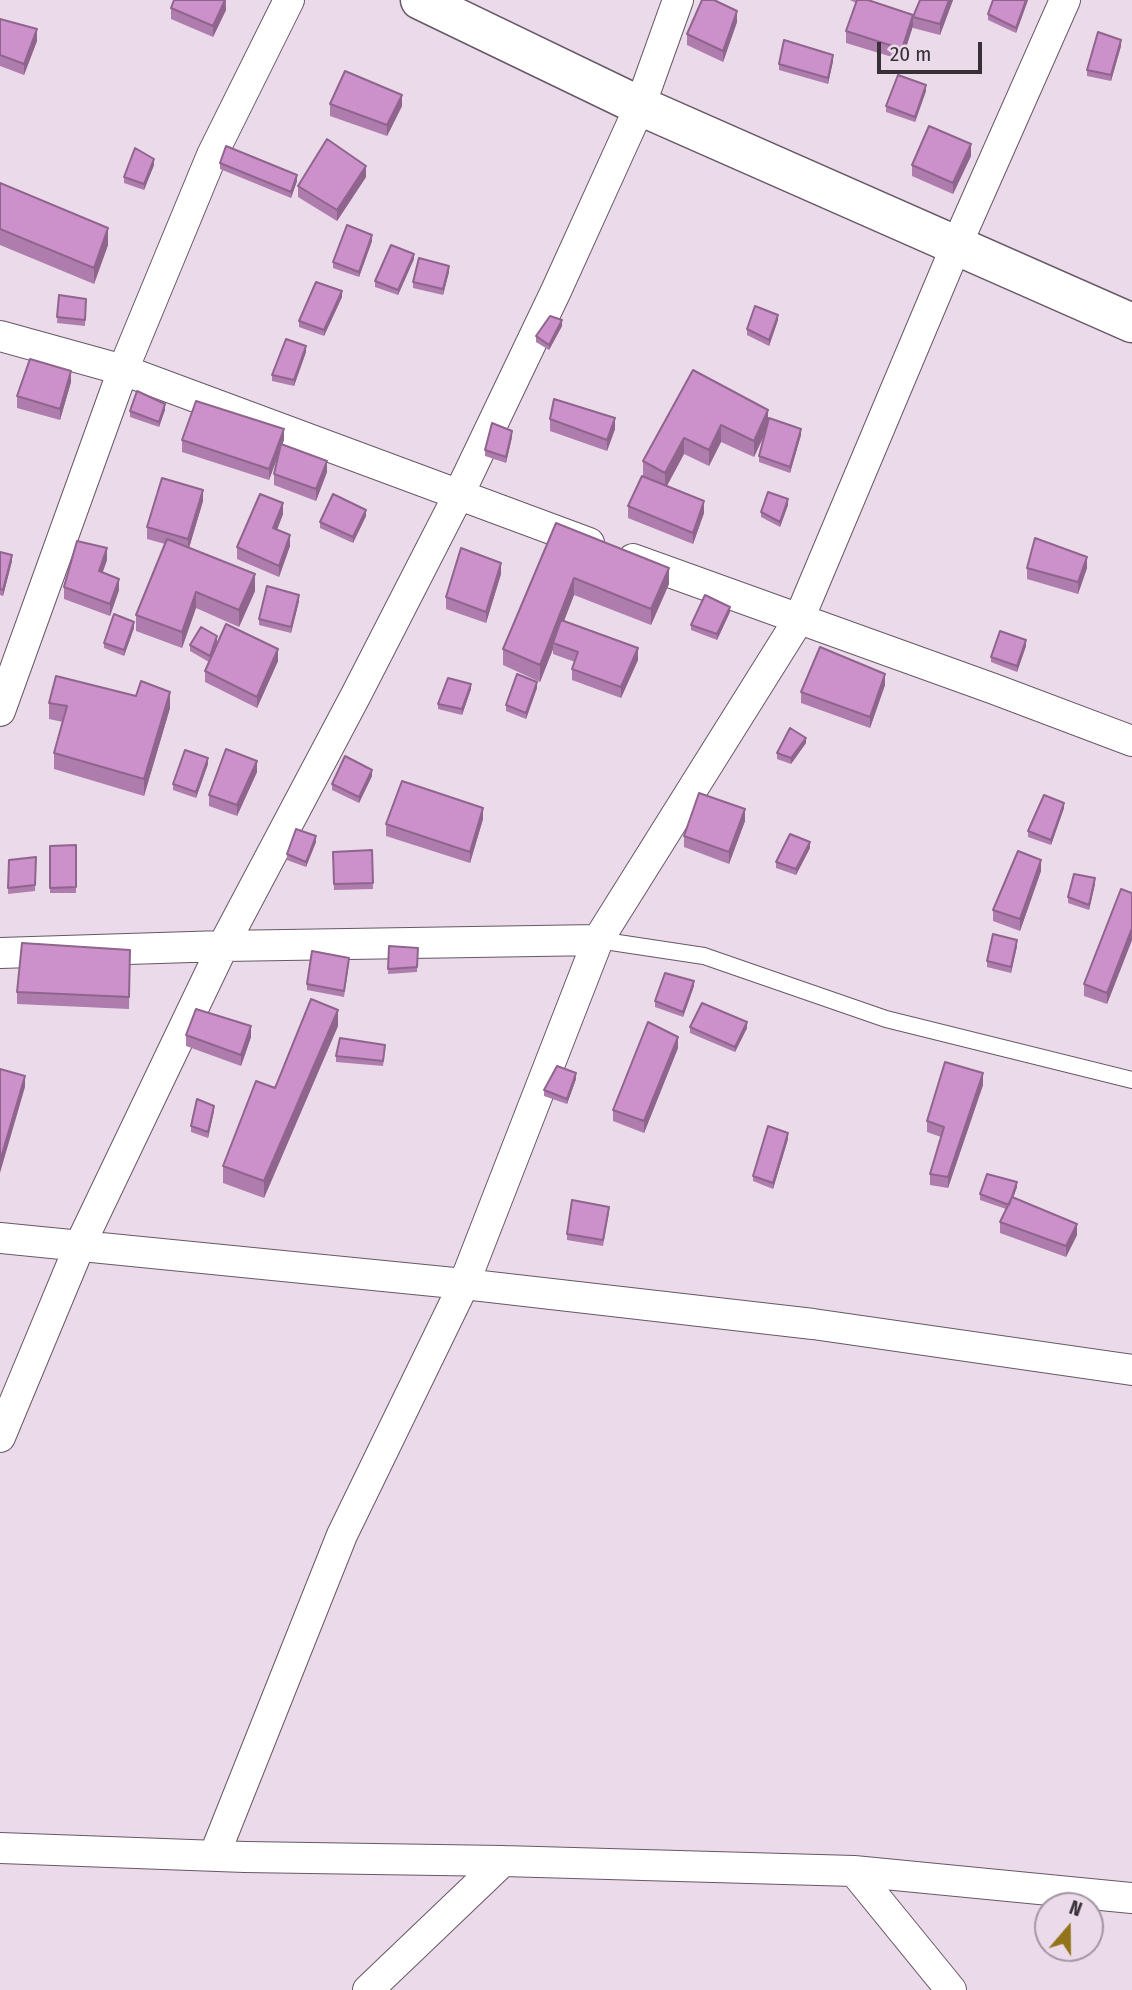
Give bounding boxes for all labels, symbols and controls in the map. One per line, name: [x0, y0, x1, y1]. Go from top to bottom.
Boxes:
scale bar: [880, 28, 985, 72]
text: 20 m: [890, 41, 931, 67]
north arrow: [1034, 1892, 1104, 1962]
text: N: [1066, 1896, 1085, 1921]

